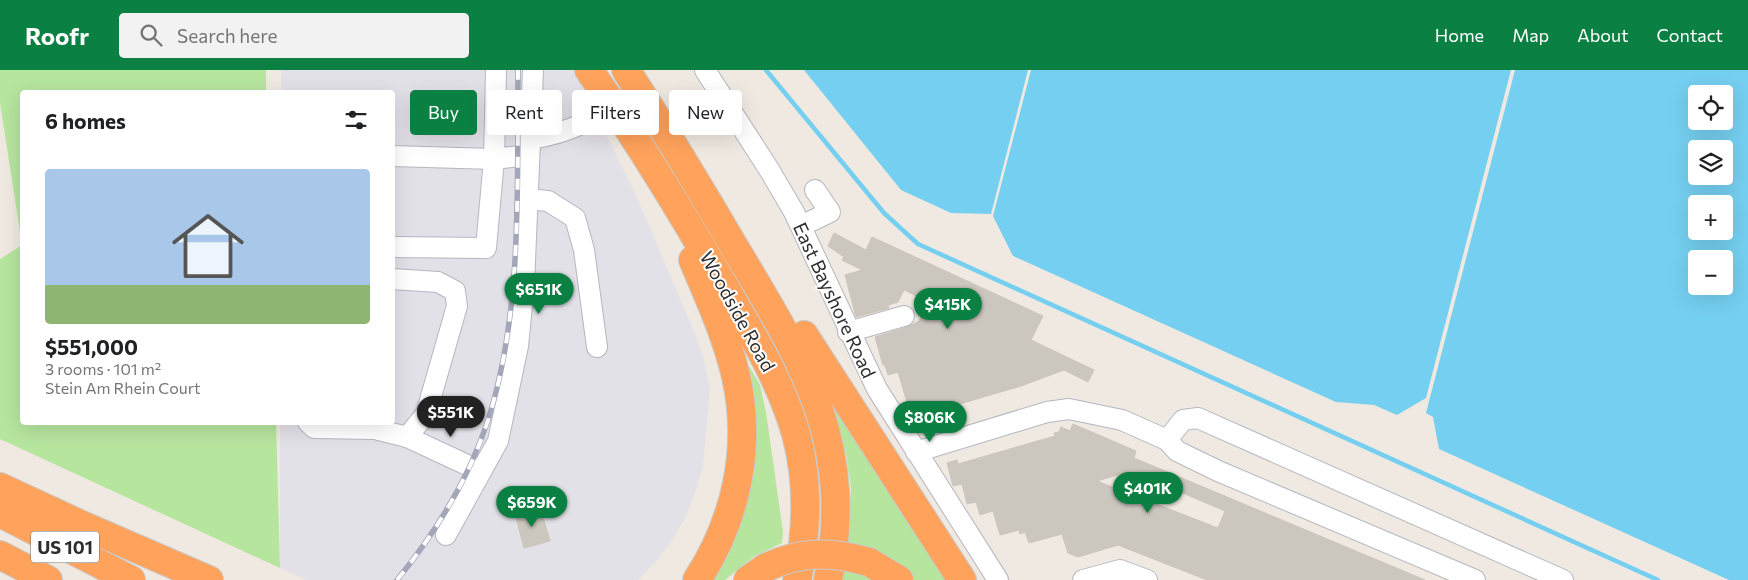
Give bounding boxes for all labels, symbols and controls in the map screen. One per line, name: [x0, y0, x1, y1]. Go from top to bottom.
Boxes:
search box: [119, 13, 469, 58]
text: Roofr: [25, 21, 89, 50]
icon: search: [137, 21, 165, 49]
text: Search here: [177, 24, 278, 47]
text: Home: [1435, 24, 1484, 46]
text: Map: [1512, 24, 1549, 46]
text: About: [1577, 24, 1629, 46]
text: Contact: [1657, 24, 1723, 46]
map controls: [1688, 85, 1733, 295]
button: locate: [1688, 85, 1733, 130]
chip: Buy: [410, 90, 477, 135]
chip: Rent: [487, 90, 562, 135]
chip: Filters: [572, 90, 659, 135]
chip: New: [669, 90, 742, 135]
icon: filters: [342, 106, 370, 134]
text: 6 homes: [45, 108, 126, 133]
button: layers: [1688, 140, 1733, 185]
button: +: [1688, 195, 1733, 240]
icon: home: [163, 201, 253, 291]
street label: East Bayshore Road: [789, 218, 881, 382]
street label: Woodside Road: [695, 247, 781, 375]
button: −: [1688, 250, 1733, 295]
pin: $651K: [504, 272, 574, 315]
text: $651K: [516, 279, 562, 298]
pin: $415K: [913, 288, 983, 330]
text: $415K: [925, 294, 971, 313]
text: $551,000: [45, 334, 138, 359]
text: 3 rooms · 101 m²: [45, 359, 161, 378]
text: Stein Am Rhein Court: [45, 378, 201, 397]
pin: $551K: [416, 396, 486, 438]
pin: $806K: [895, 400, 965, 443]
text: $551K: [428, 402, 474, 421]
text: $806K: [905, 407, 955, 426]
pin: $401K: [1113, 472, 1183, 514]
text: $401K: [1124, 478, 1172, 497]
pin: $659K: [497, 486, 567, 528]
text: $659K: [507, 492, 557, 511]
road number: US 101: [31, 532, 99, 562]

